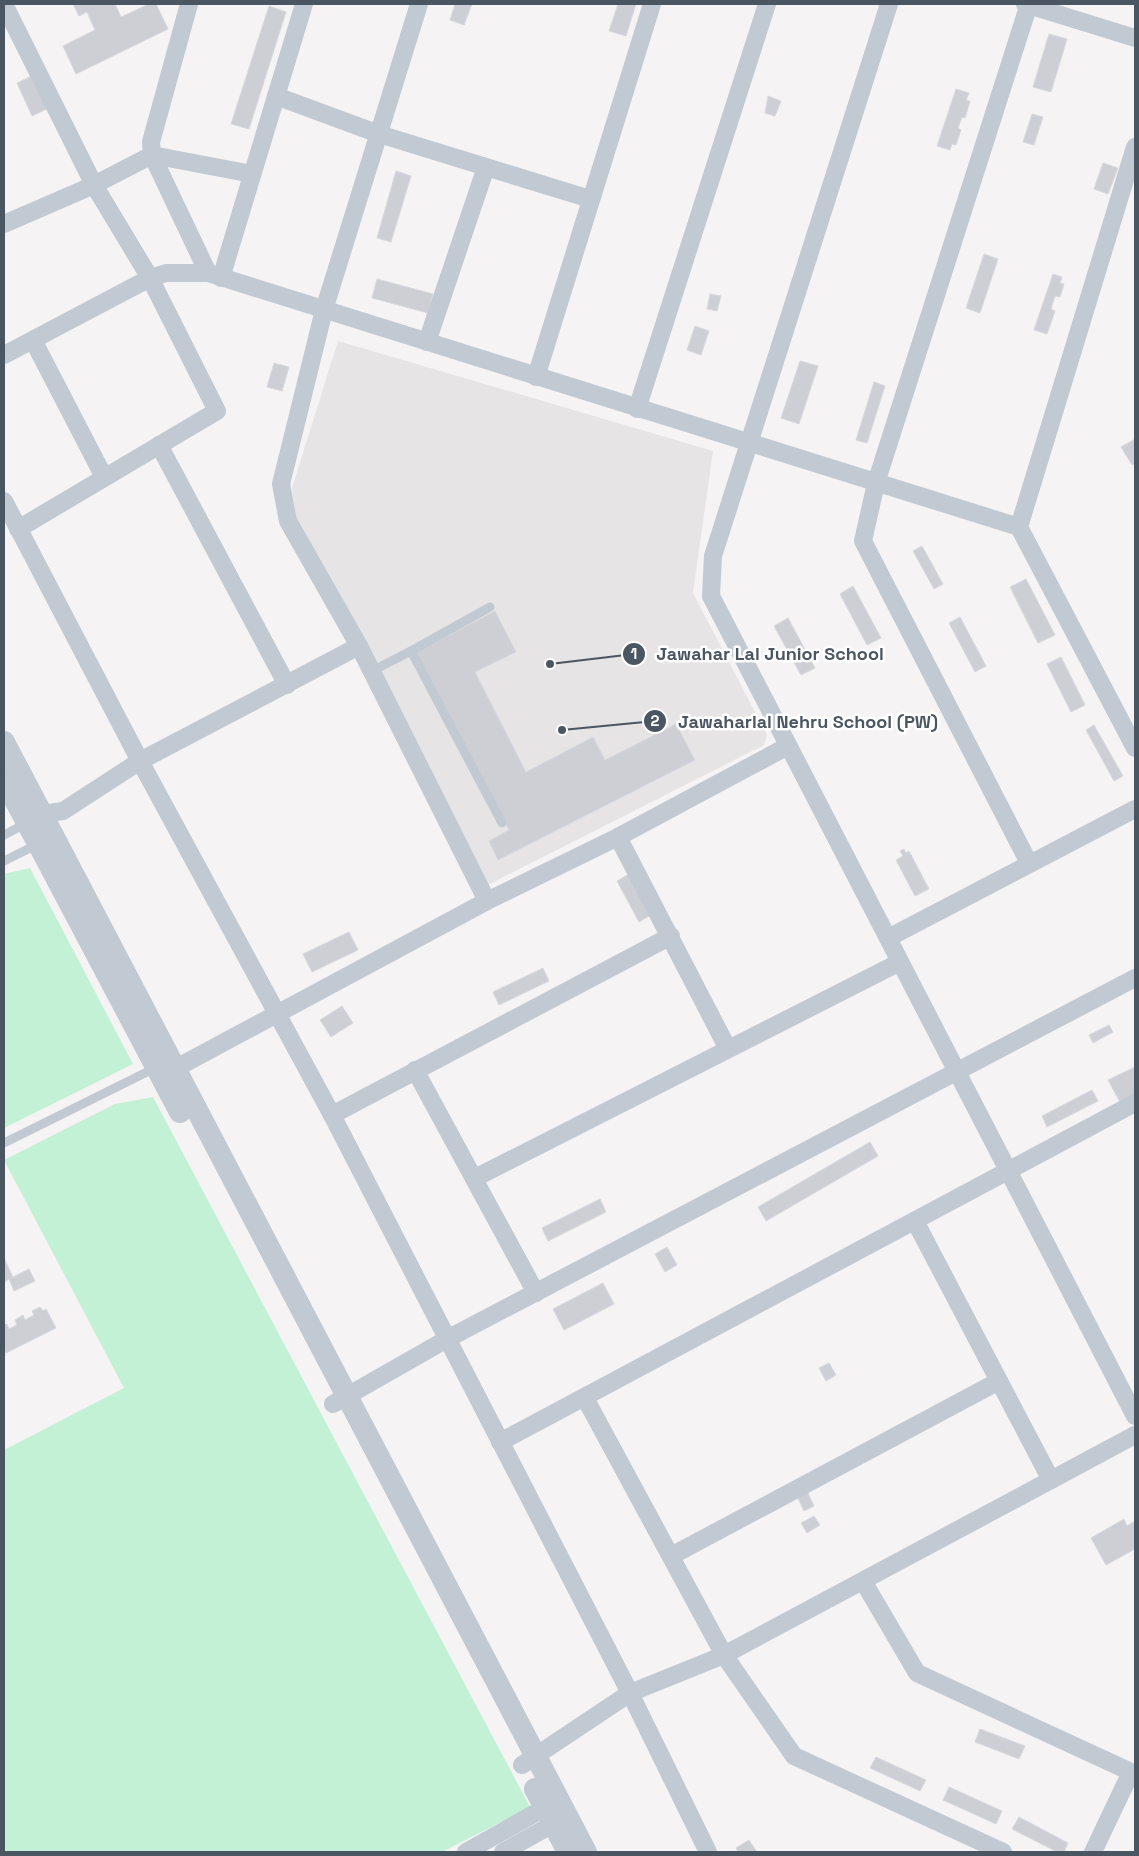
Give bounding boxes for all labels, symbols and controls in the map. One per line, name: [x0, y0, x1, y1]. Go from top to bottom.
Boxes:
callout: Jawahar Lal Junior School: [621, 637, 894, 670]
text: Jawahar Lal Junior School: [656, 642, 884, 665]
text: 1: [631, 644, 637, 663]
callout: Jawaharlal Nehru School (PW): [643, 705, 947, 738]
text: Jawaharlal Nehru School (PW): [678, 710, 938, 733]
text: 2: [651, 711, 660, 730]

